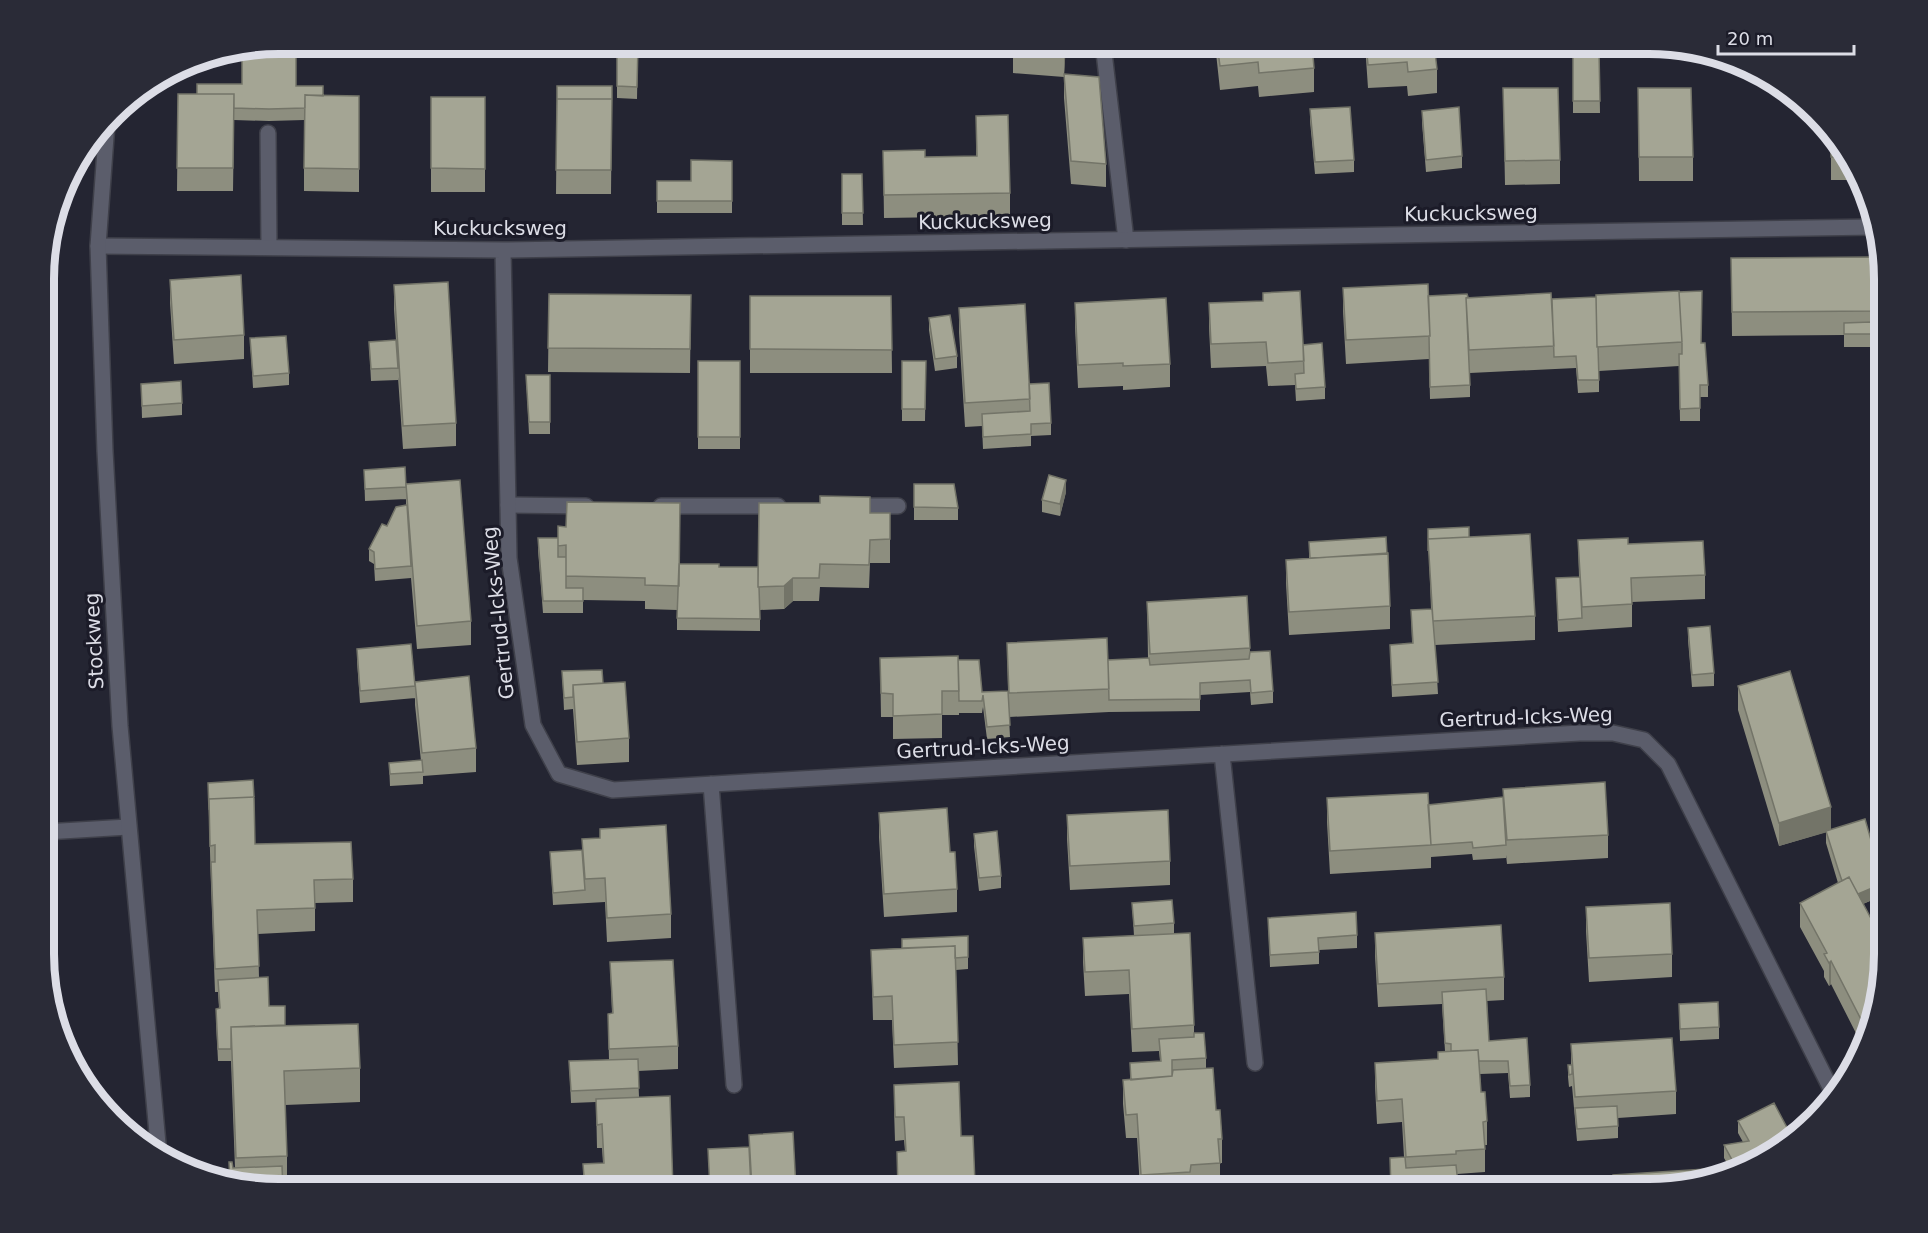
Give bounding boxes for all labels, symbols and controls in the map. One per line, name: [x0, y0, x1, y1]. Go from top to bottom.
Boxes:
scale bar: [1718, 18, 1854, 56]
text: 20 m: [1727, 28, 1773, 49]
street label: Kuckucksweg: [1404, 200, 1538, 226]
street label: Kuckucksweg: [918, 208, 1052, 234]
street label: Kuckucksweg: [433, 216, 567, 240]
street label: Gertrud-Icks-Weg: [477, 525, 519, 701]
street label: Stockweg: [79, 592, 109, 690]
street label: Gertrud-Icks-Weg: [1439, 702, 1613, 732]
street label: Gertrud-Icks-Weg: [896, 730, 1070, 764]

